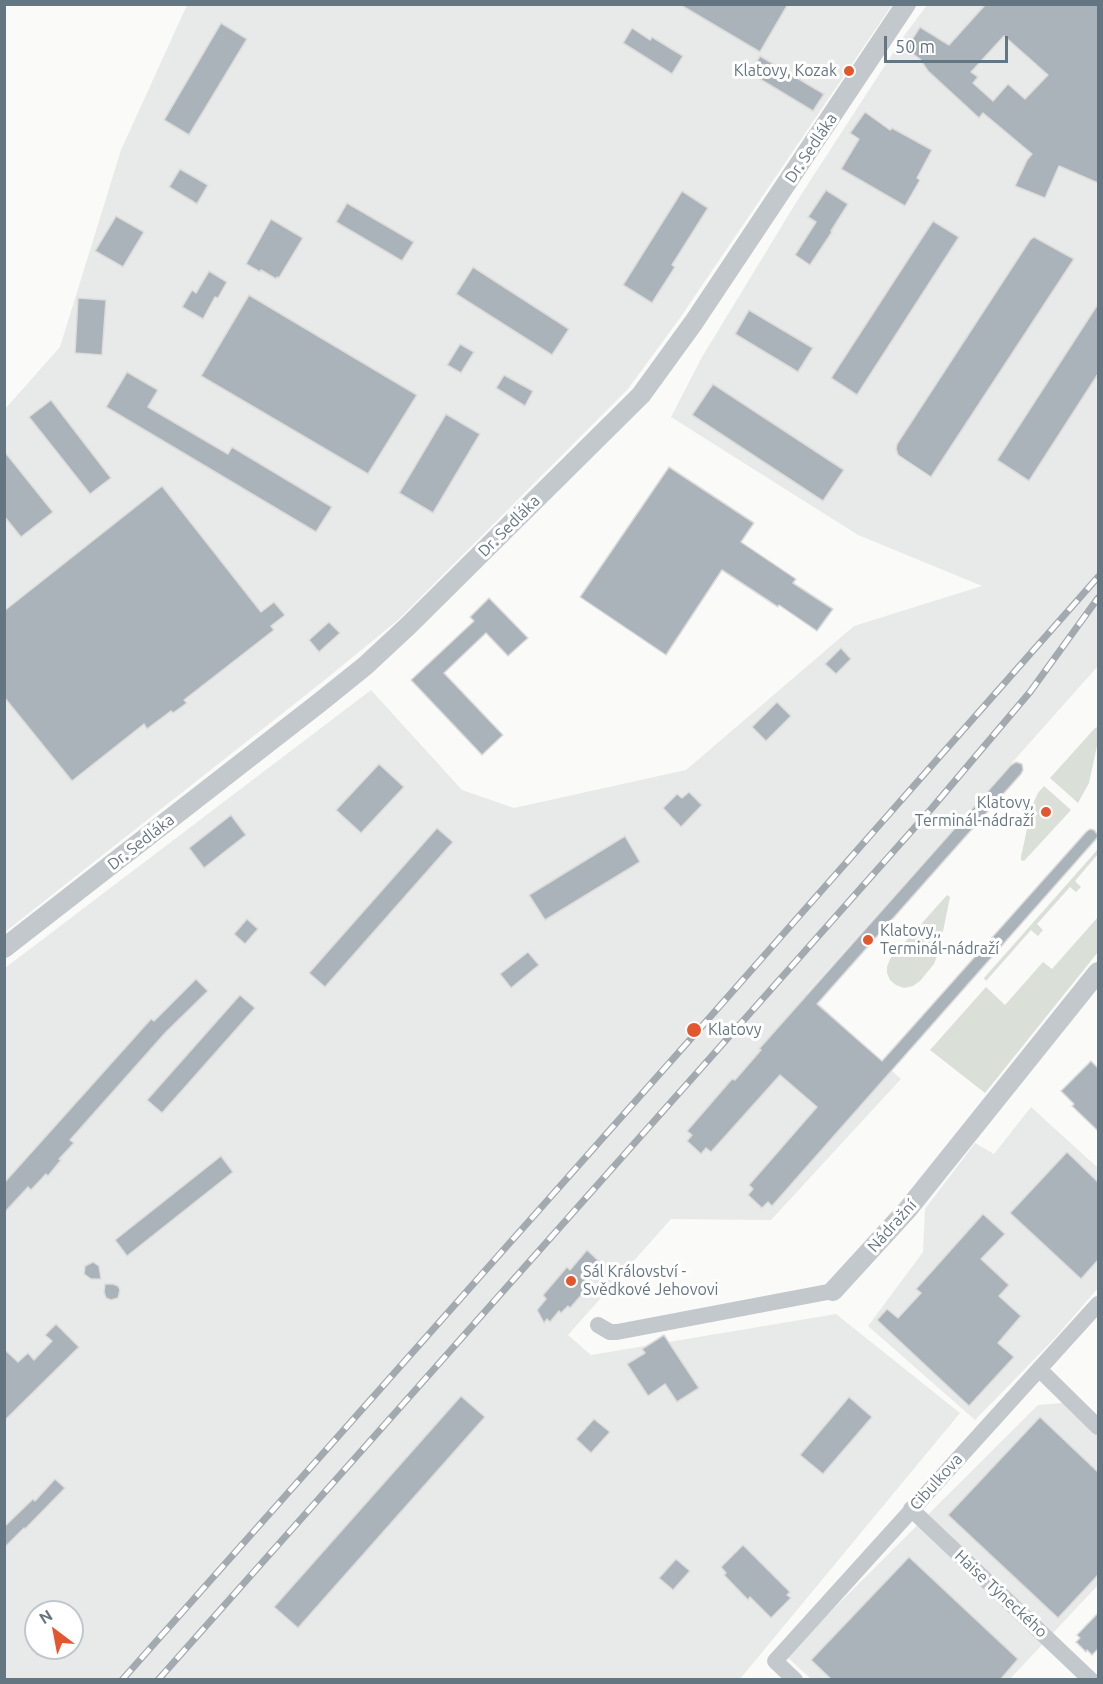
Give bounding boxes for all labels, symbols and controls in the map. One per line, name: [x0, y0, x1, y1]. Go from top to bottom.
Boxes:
scale bar: [887, 24, 1012, 62]
text: 50 m: [895, 36, 935, 56]
place label: Klatovy, Kozak: [734, 61, 837, 81]
marker: Klatovy, Kozak: [842, 64, 856, 78]
street label: Dr. Sedláka: [781, 110, 841, 186]
street label: Dr. Sedláka: [474, 491, 544, 561]
place label: Klatovy, Terminál-nádraží: [915, 793, 1034, 831]
marker: Klatovy, Terminál-nádraží: [1039, 805, 1053, 819]
street label: Dr. Sedláka: [104, 810, 178, 874]
place label: Klatovy,, Terminál-nádraží: [880, 921, 999, 959]
marker: Klatovy,, Terminál-nádraží: [861, 933, 875, 947]
place label: Klatovy: [708, 1020, 762, 1040]
marker: Klatovy: [685, 1021, 703, 1039]
street label: Nádražní: [864, 1196, 920, 1256]
place label: Sál Království - Svědkové Jehovovi: [583, 1262, 718, 1300]
marker: Sál Království - Svědkové Jehovovi: [564, 1274, 578, 1288]
street label: Cibulkova: [906, 1450, 966, 1514]
street label: Haise Týneckého: [951, 1546, 1051, 1642]
north arrow: [24, 1600, 84, 1660]
text: N: [36, 1606, 55, 1627]

